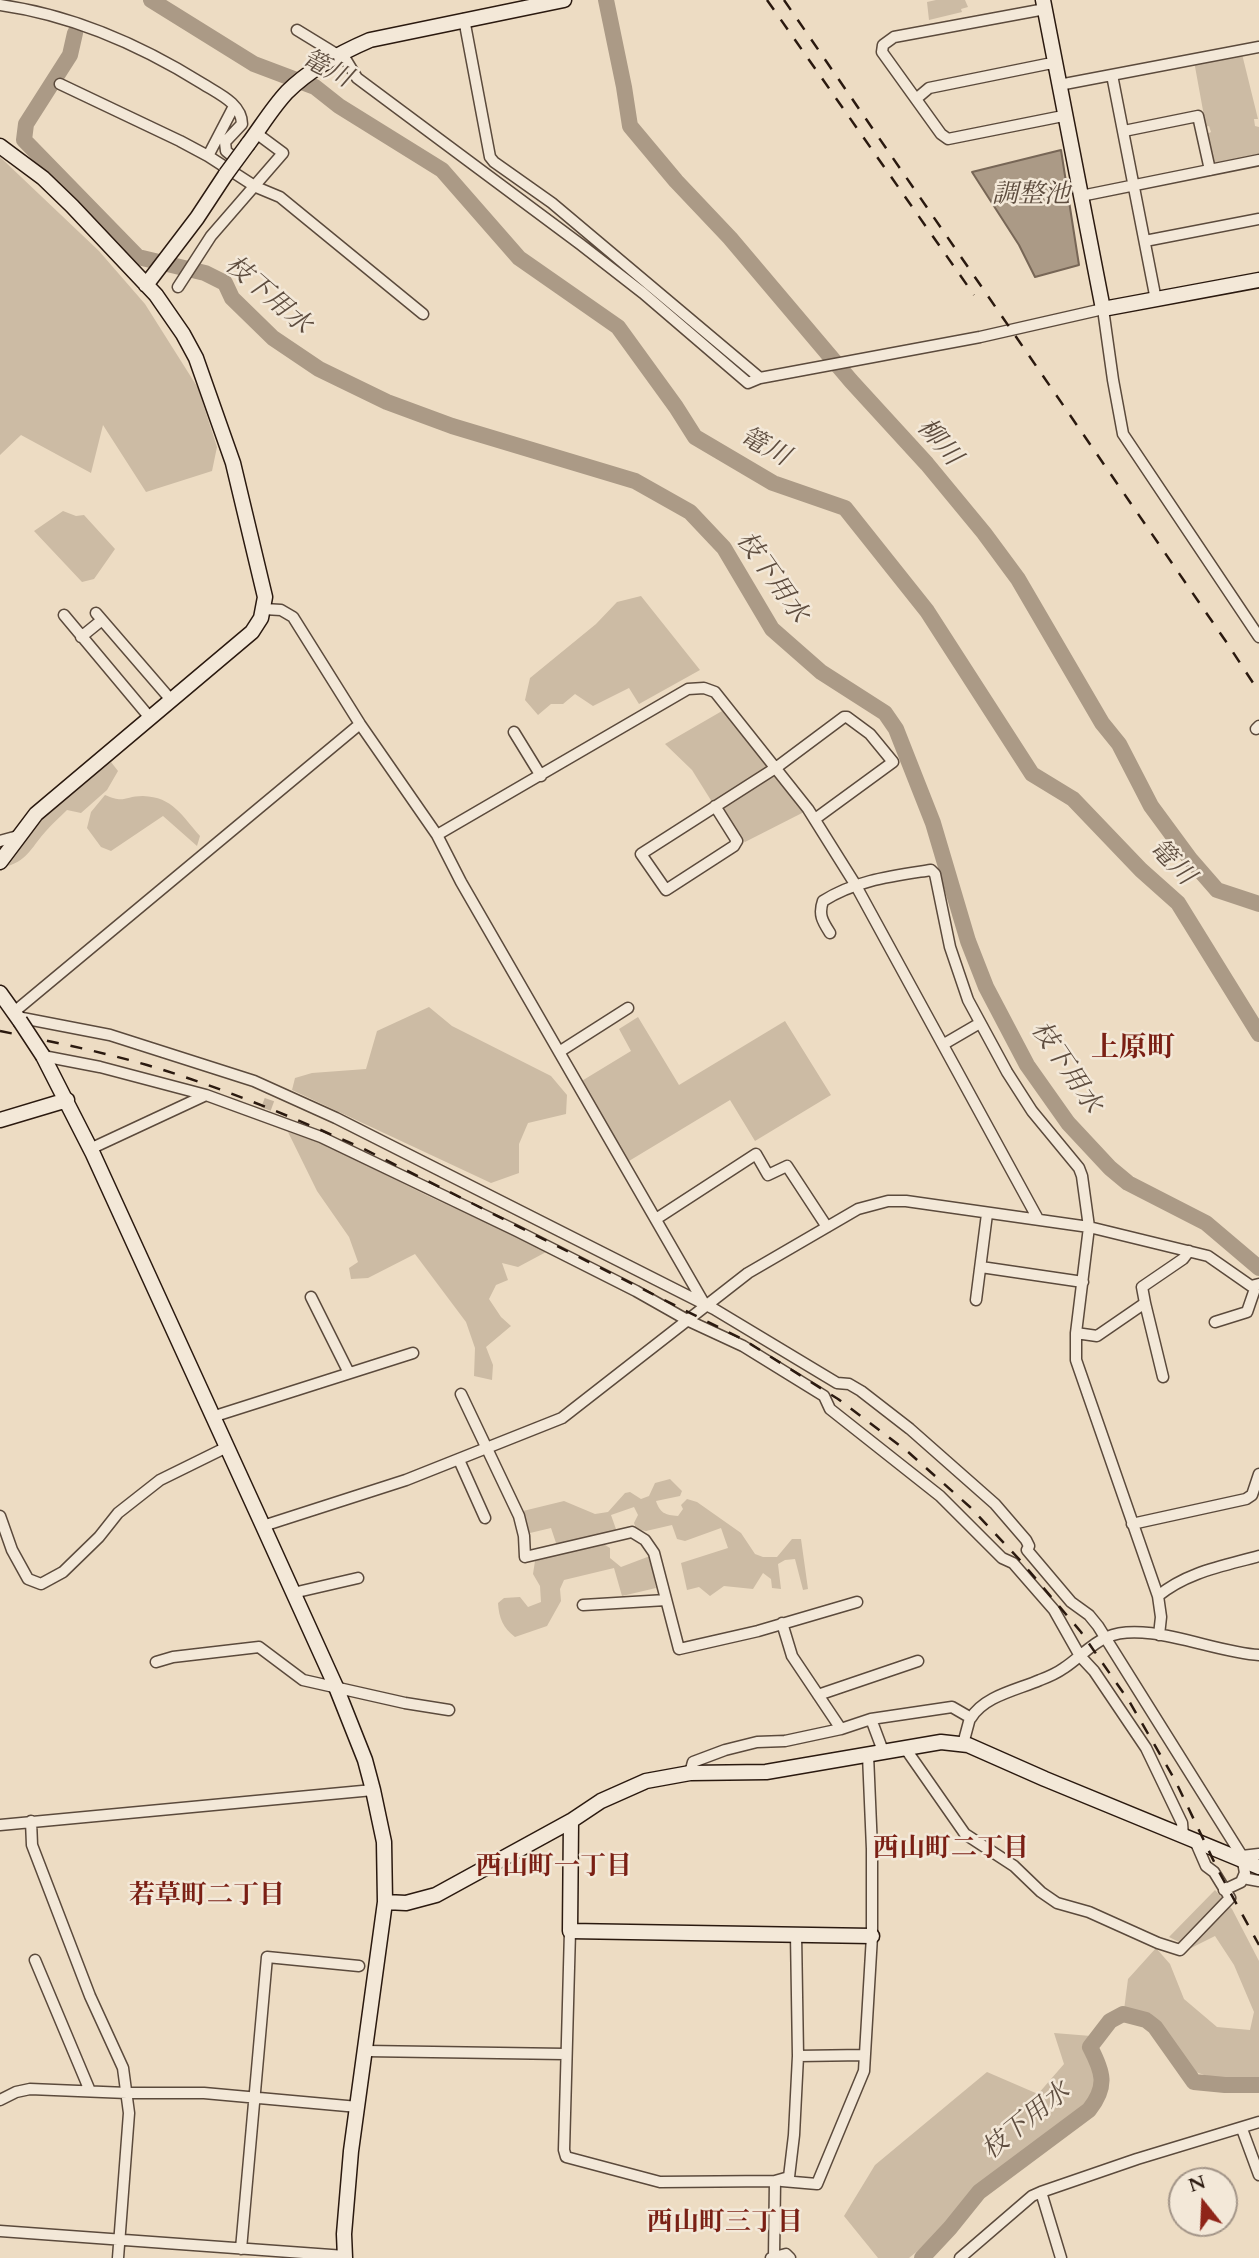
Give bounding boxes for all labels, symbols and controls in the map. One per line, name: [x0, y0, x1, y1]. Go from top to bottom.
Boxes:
water label: 篭川: [296, 44, 356, 96]
water label: 調整池: [992, 180, 1070, 212]
water label: 枝下用水: [218, 250, 316, 342]
water label: 柳川: [909, 413, 967, 473]
water label: 篭川: [734, 422, 794, 474]
water label: 枝下用水: [728, 526, 814, 630]
water label: 篭川: [1142, 833, 1200, 893]
water label: 枝下用水: [1023, 1016, 1107, 1120]
district label: 上原町: [1091, 1033, 1175, 1067]
district label: 西山町二丁目: [873, 1834, 1029, 1866]
district label: 西山町一丁目: [476, 1852, 632, 1884]
district label: 若草町二丁目: [129, 1881, 285, 1913]
water label: 枝下用水: [977, 2077, 1077, 2167]
north arrow: [1168, 2167, 1238, 2237]
text: N: [1185, 2169, 1209, 2199]
district label: 西山町三丁目: [647, 2208, 803, 2240]

